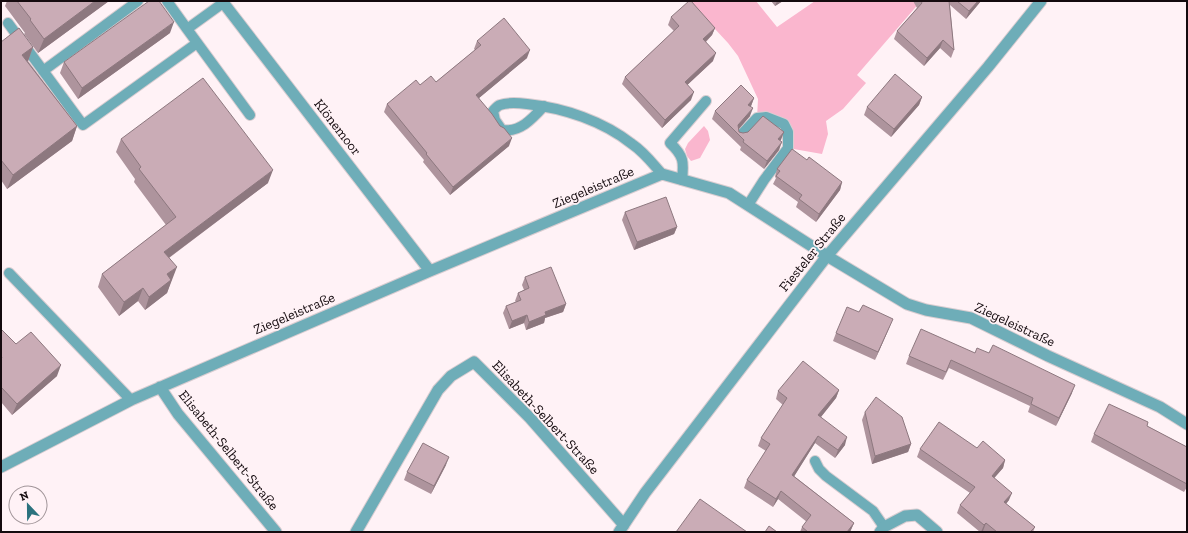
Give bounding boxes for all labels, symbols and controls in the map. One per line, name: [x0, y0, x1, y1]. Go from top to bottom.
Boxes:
street label: Klönemoor: [310, 96, 365, 159]
street label: Ziegeleistraße: [550, 163, 637, 212]
street label: Fiesteler Straße: [775, 209, 850, 295]
street label: Ziegeleistraße: [251, 289, 338, 338]
street label: Ziegeleistraße: [972, 298, 1058, 351]
street label: Elisabeth-Selbert-Straße: [488, 357, 603, 478]
street label: Elisabeth-Selbert-Straße: [175, 387, 282, 514]
north arrow: [8, 485, 48, 525]
text: N: [18, 488, 31, 504]

